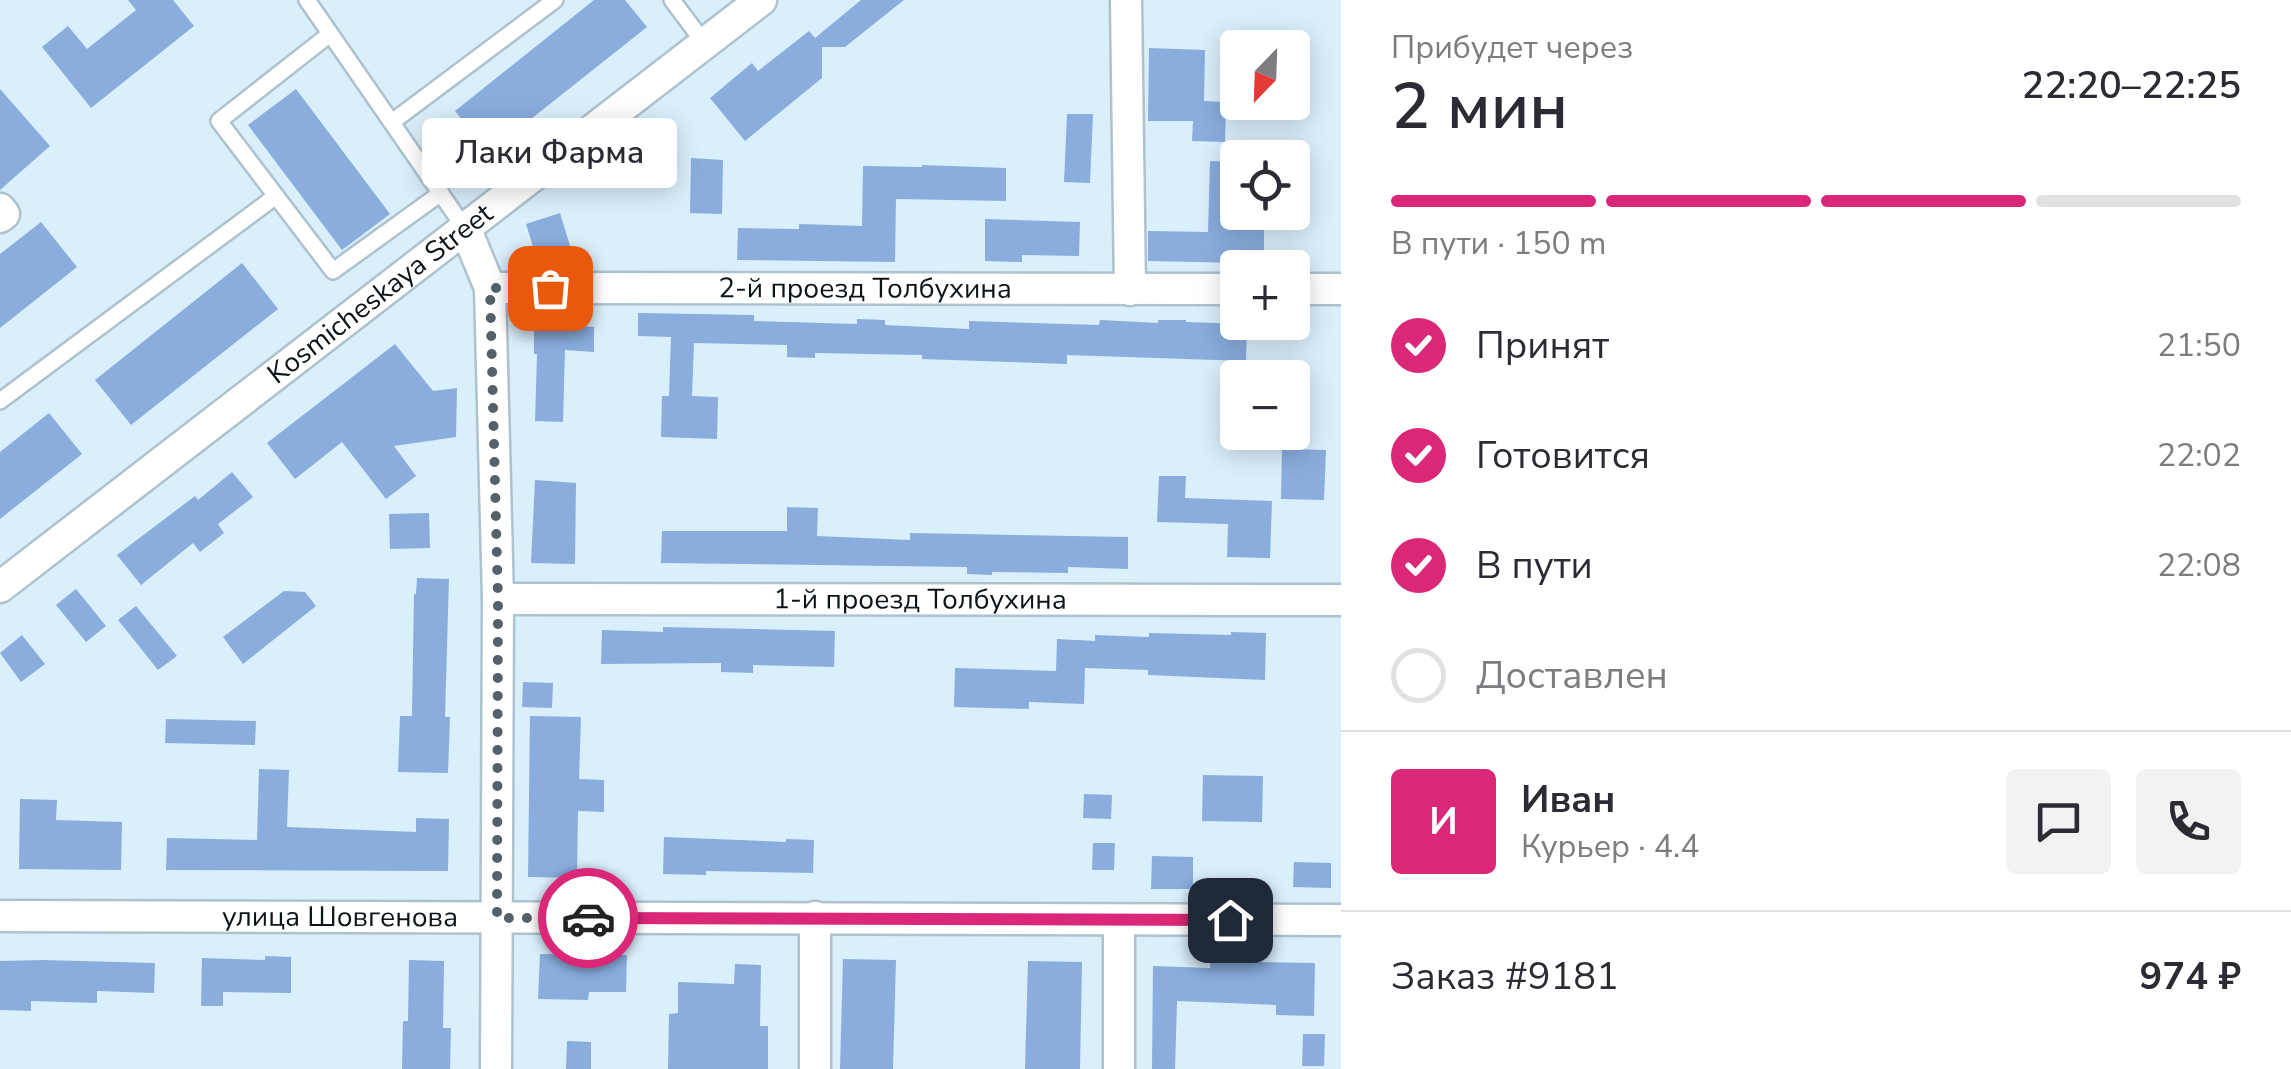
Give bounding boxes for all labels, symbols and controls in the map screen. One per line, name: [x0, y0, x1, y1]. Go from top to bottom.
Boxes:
text: Прибудет через: [1391, 26, 1633, 69]
north arrow: [1220, 30, 1310, 120]
map controls: [1220, 30, 1310, 450]
text: 22:20–22:25: [2022, 60, 2241, 111]
text: 2 мин: [1391, 62, 1568, 151]
callout: Лаки Фарма: [422, 118, 678, 188]
text: Лаки Фарма: [455, 131, 644, 174]
button: locate: [1220, 140, 1310, 230]
street label: Kosmicheskaya Street: [260, 195, 501, 393]
text: В пути · 150 m: [1391, 222, 1606, 265]
pin: [508, 246, 593, 331]
button: +: [1220, 250, 1310, 340]
icon: bag: [523, 261, 578, 316]
street label: 2-й проезд Толбухина: [718, 269, 1012, 308]
icon: check: [1391, 318, 1446, 373]
text: Принят: [1476, 320, 1609, 371]
text: 21:50: [2157, 324, 2241, 367]
button: −: [1220, 360, 1310, 450]
icon: check: [1391, 428, 1446, 483]
text: Готовится: [1476, 430, 1650, 481]
text: 22:02: [2157, 434, 2241, 477]
icon: check: [1391, 538, 1446, 593]
text: В пути: [1476, 540, 1593, 591]
text: 22:08: [2157, 544, 2241, 587]
street label: 1-й проезд Толбухина: [773, 580, 1067, 619]
text: Доставлен: [1476, 650, 1668, 701]
button: chat: [2006, 769, 2111, 874]
button: phone: [2136, 769, 2241, 874]
text: Иван: [1521, 774, 1615, 825]
text: И: [1429, 796, 1458, 847]
text: Курьер · 4.4: [1521, 825, 1699, 868]
courier: [538, 868, 638, 968]
pin: [1188, 878, 1273, 963]
icon: car: [561, 891, 616, 946]
icon: home: [1203, 893, 1258, 948]
street label: улица Шовгенова: [222, 898, 458, 936]
text: Заказ #9181: [1391, 951, 1619, 1002]
text: 974 ₽: [2140, 951, 2241, 1002]

